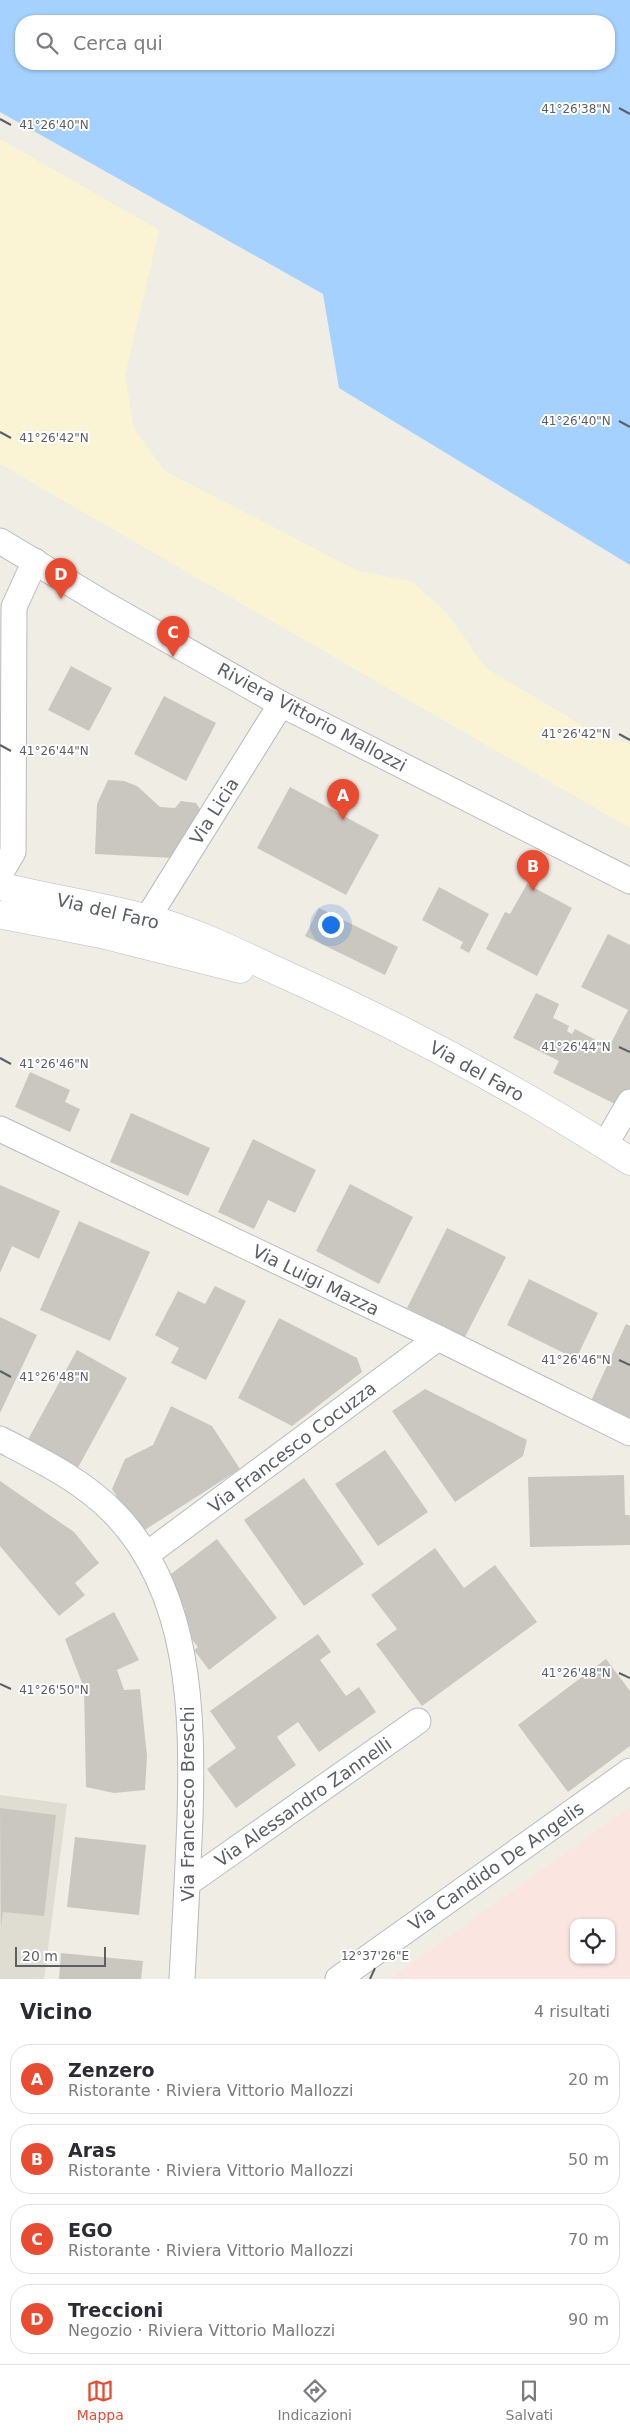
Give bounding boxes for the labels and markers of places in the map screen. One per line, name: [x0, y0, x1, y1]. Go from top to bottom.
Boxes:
pin: D: [45, 558, 77, 599]
pin: C: [157, 616, 189, 657]
pin: A: [327, 779, 359, 820]
pin: B: [517, 850, 549, 891]

